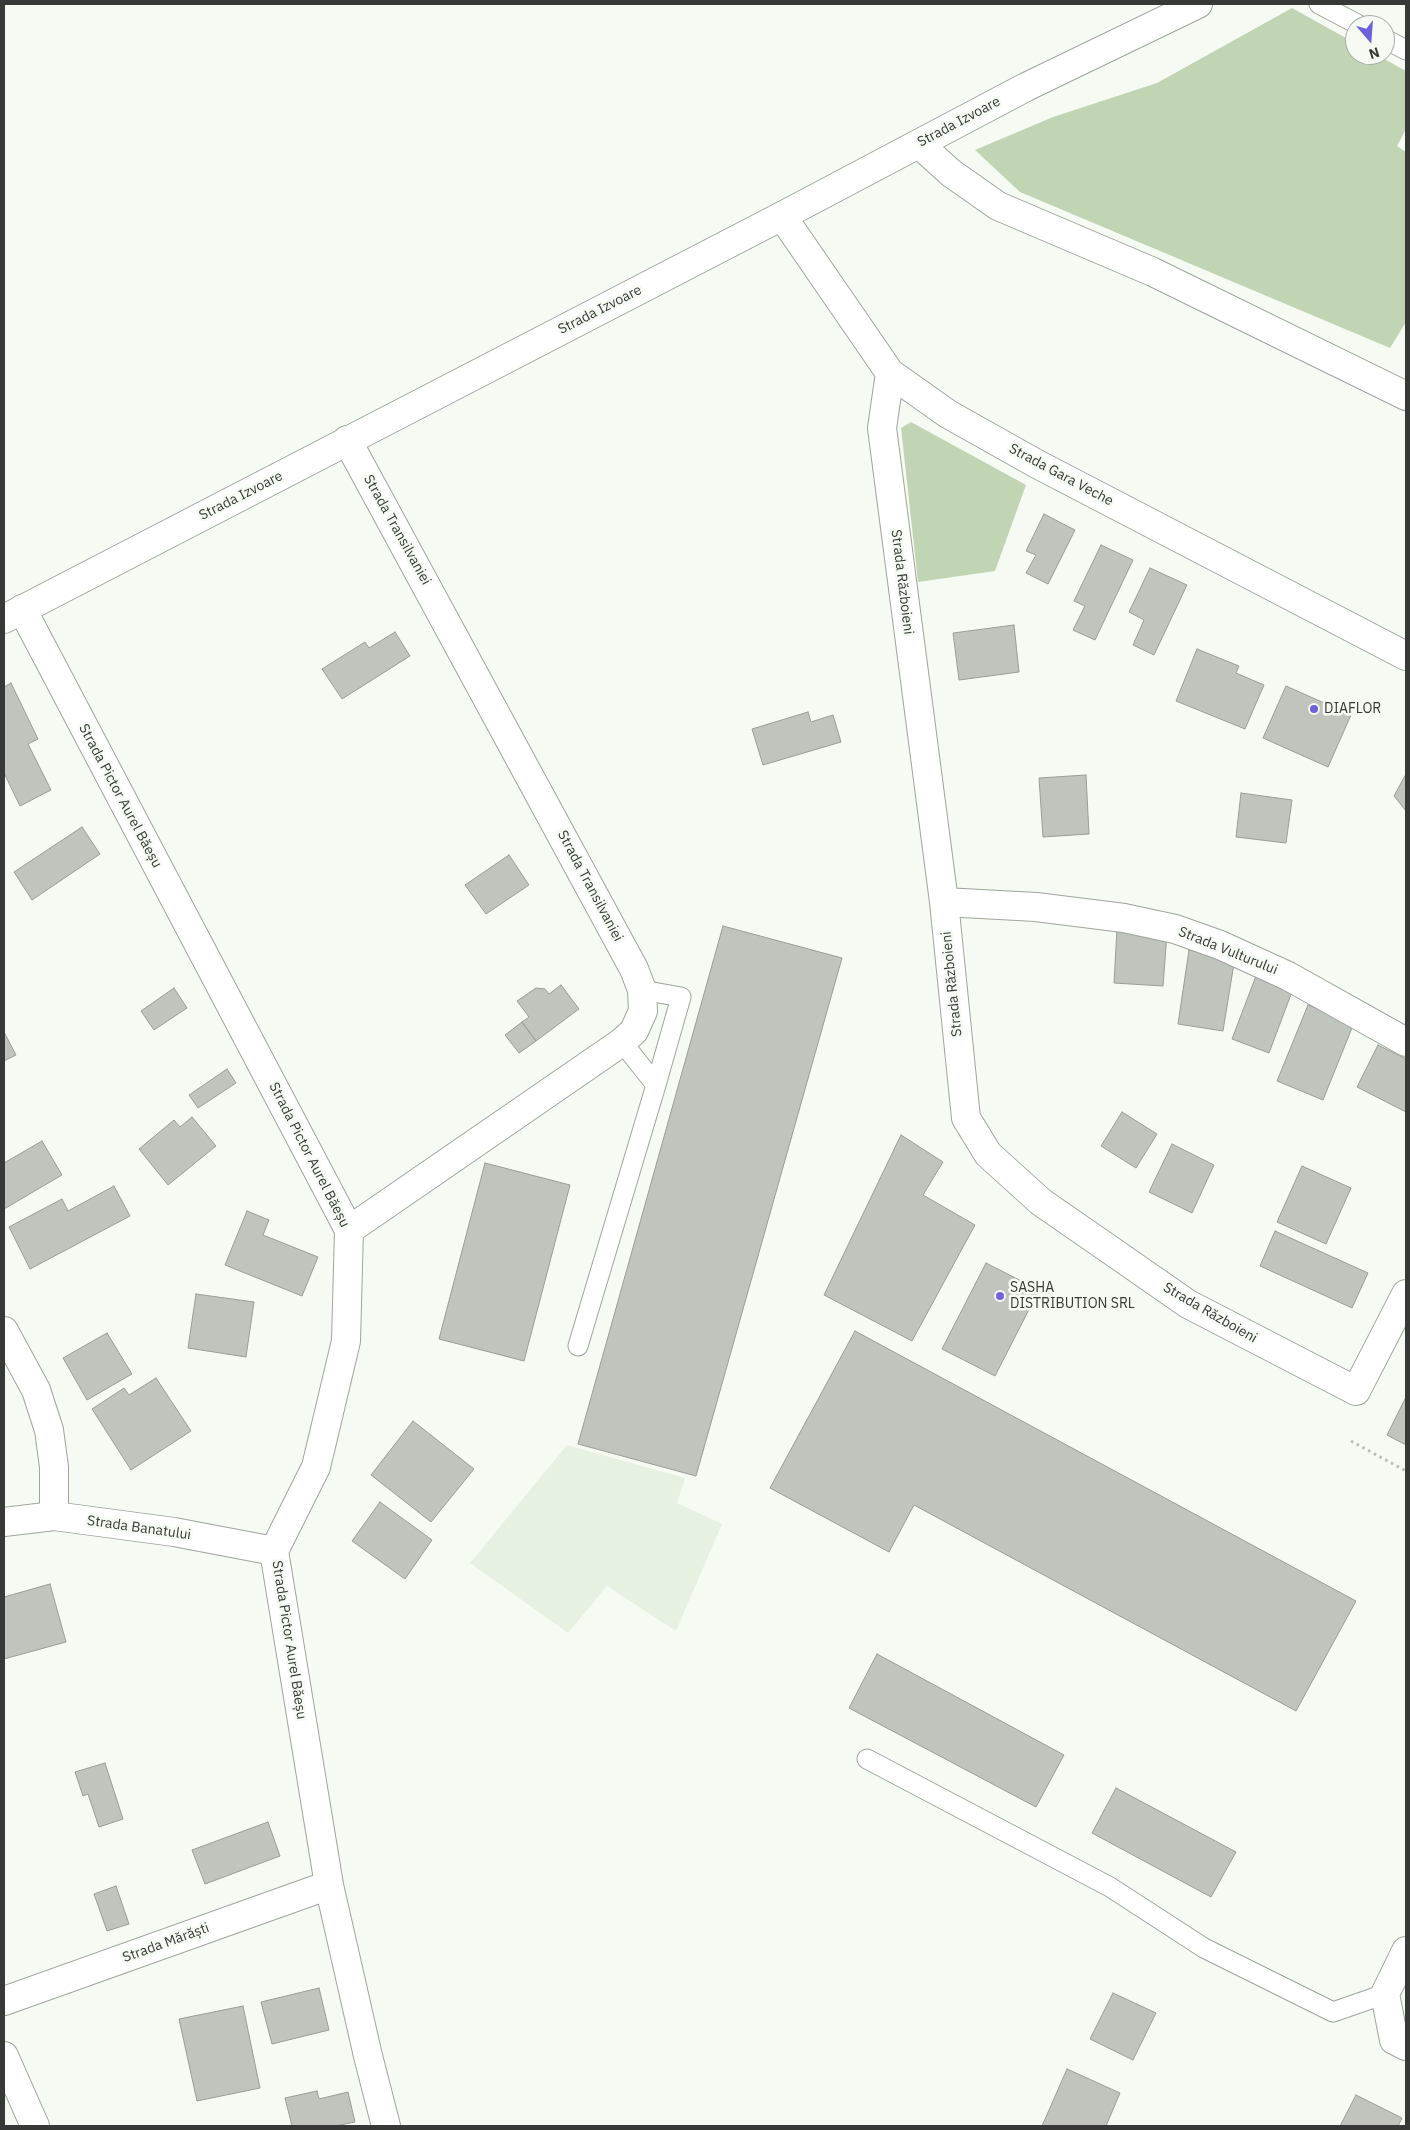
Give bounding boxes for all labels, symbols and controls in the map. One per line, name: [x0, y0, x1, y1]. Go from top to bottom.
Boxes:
north arrow: [1345, 15, 1395, 65]
text: N: [1367, 43, 1382, 63]
street label: Strada Izvoare: [915, 93, 1003, 151]
street label: Strada Izvoare: [555, 282, 645, 338]
street label: Strada Gara Veche: [1006, 440, 1116, 510]
street label: Strada Izvoare: [196, 468, 286, 524]
street label: Strada Transilvaniei: [360, 472, 434, 588]
street label: Strada Războieni: [887, 528, 917, 636]
place label: DIAFLOR: [1324, 701, 1381, 717]
marker: DIAFLOR: [1308, 703, 1320, 715]
street label: Strada Pictor Aurel Băeșu: [75, 721, 165, 871]
street label: Strada Transilvaniei: [554, 828, 626, 944]
street label: Strada Vulturului: [1176, 923, 1280, 979]
street label: Strada Războieni: [938, 930, 966, 1038]
street label: Strada Pictor Aurel Băeșu: [265, 1080, 353, 1230]
street label: Strada Războieni: [1160, 1279, 1260, 1347]
place label: SASHA DISTRIBUTION SRL: [1010, 1280, 1135, 1312]
marker: SASHA DISTRIBUTION SRL: [994, 1290, 1006, 1302]
street label: Strada Banatului: [86, 1512, 192, 1544]
street label: Strada Pictor Aurel Băeșu: [268, 1559, 310, 1721]
street label: Strada Mărăști: [120, 1920, 212, 1966]

